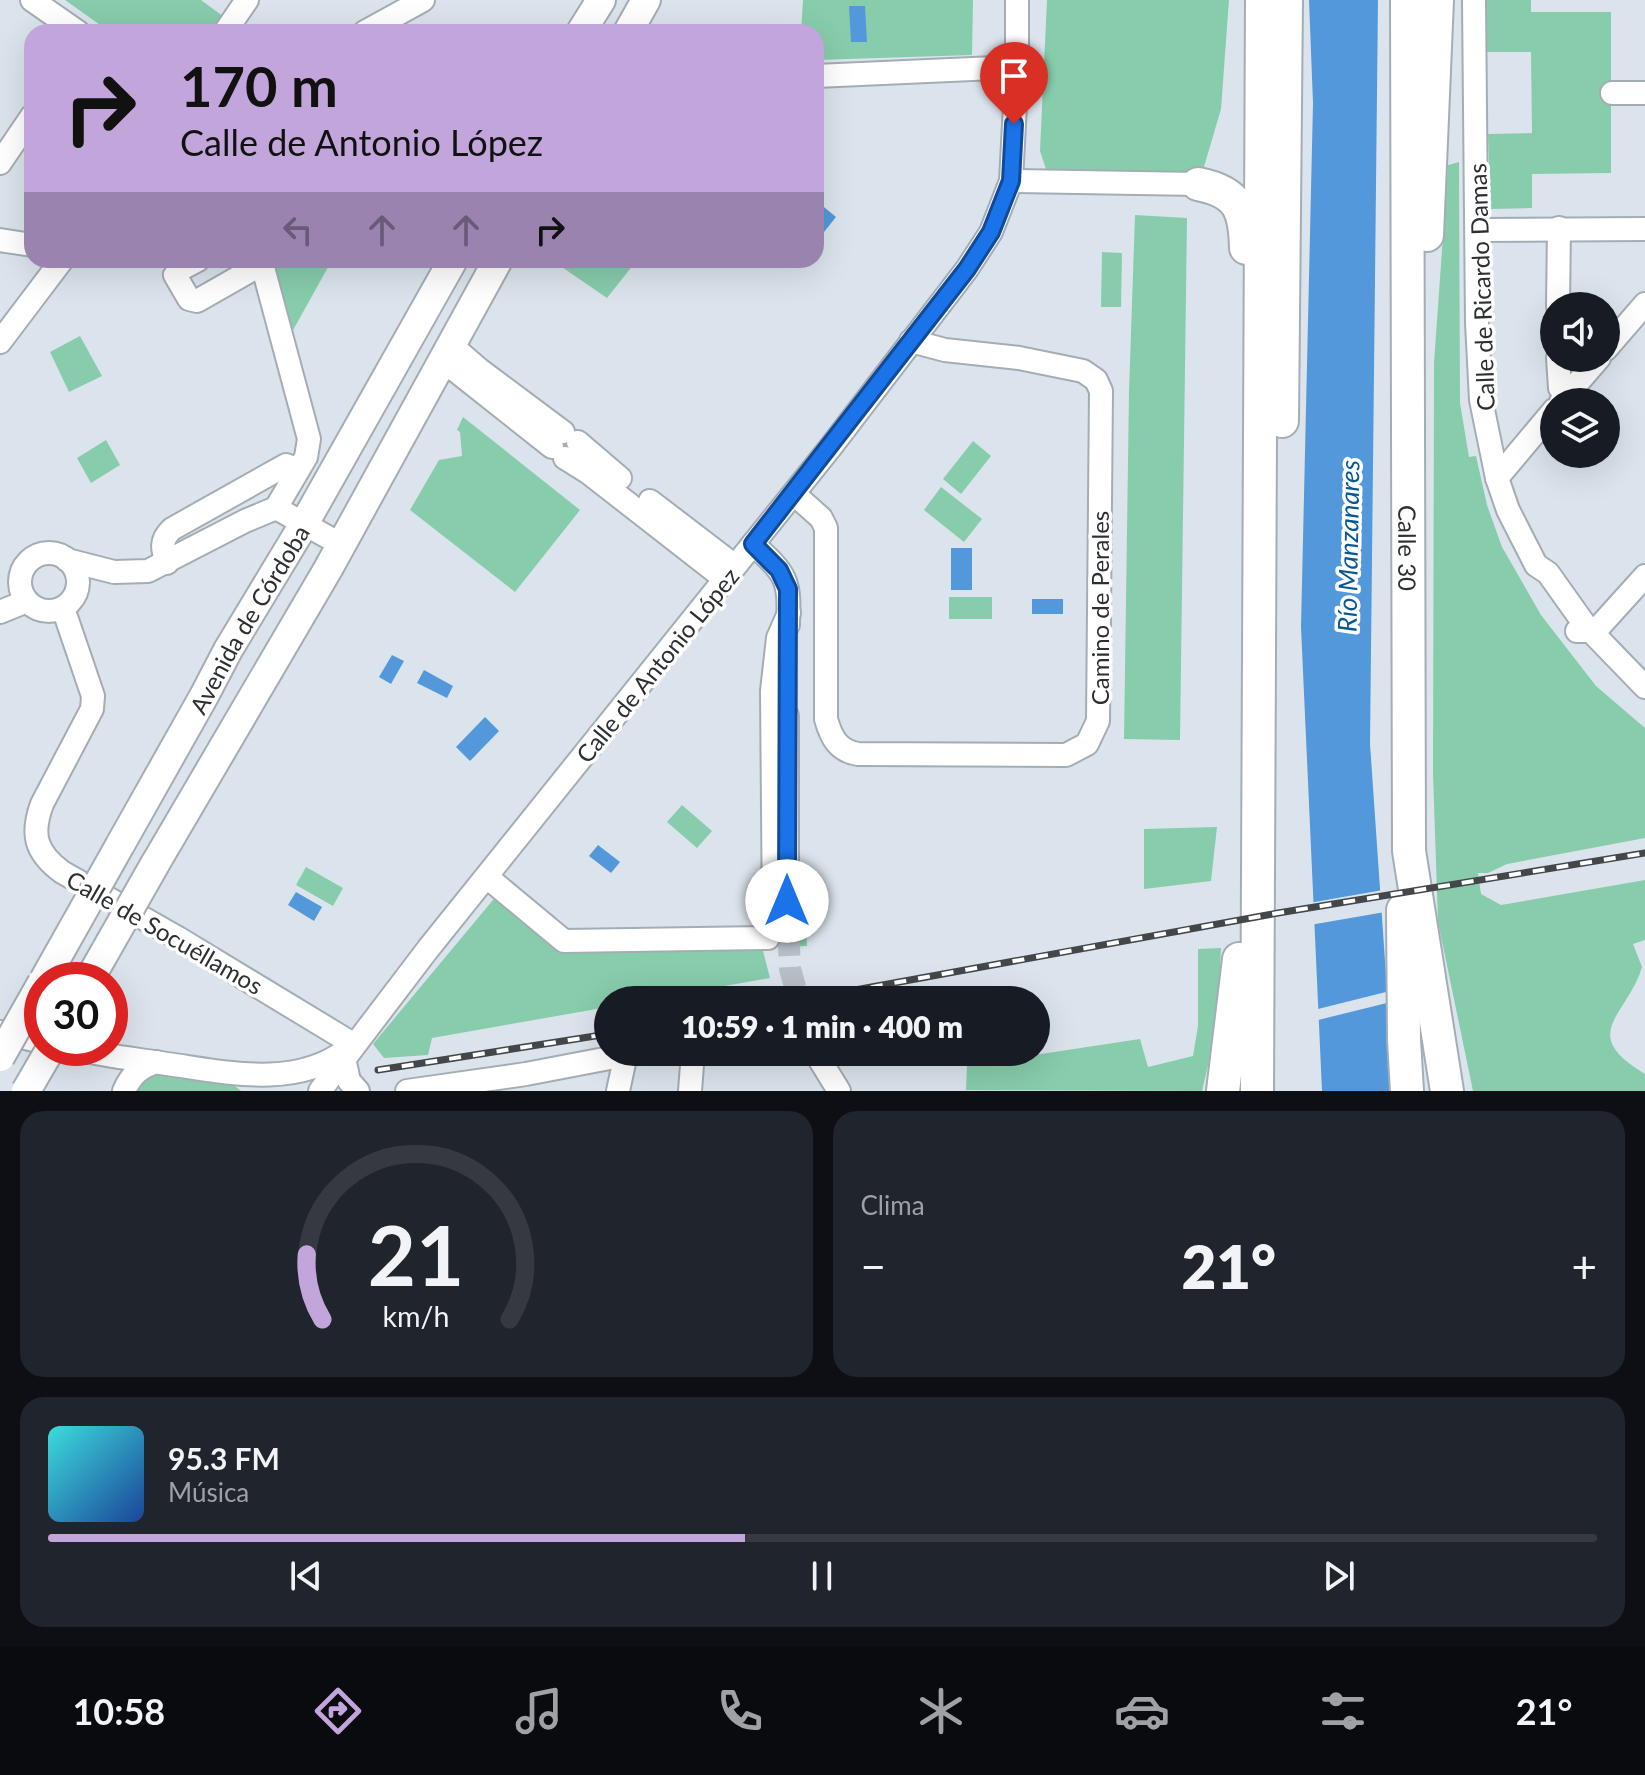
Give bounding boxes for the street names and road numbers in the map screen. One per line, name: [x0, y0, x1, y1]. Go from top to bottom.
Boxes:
street label: Calle de Ricardo Damas: [1462, 163, 1500, 411]
street label: Calle 30: [1394, 505, 1423, 591]
street label: Camino de Perales: [1085, 511, 1114, 705]
street label: Avenida de Córdoba: [183, 519, 315, 718]
street label: Calle de Antonio López: [570, 562, 745, 768]
street label: Calle de Socuéllamos: [62, 864, 268, 1000]

